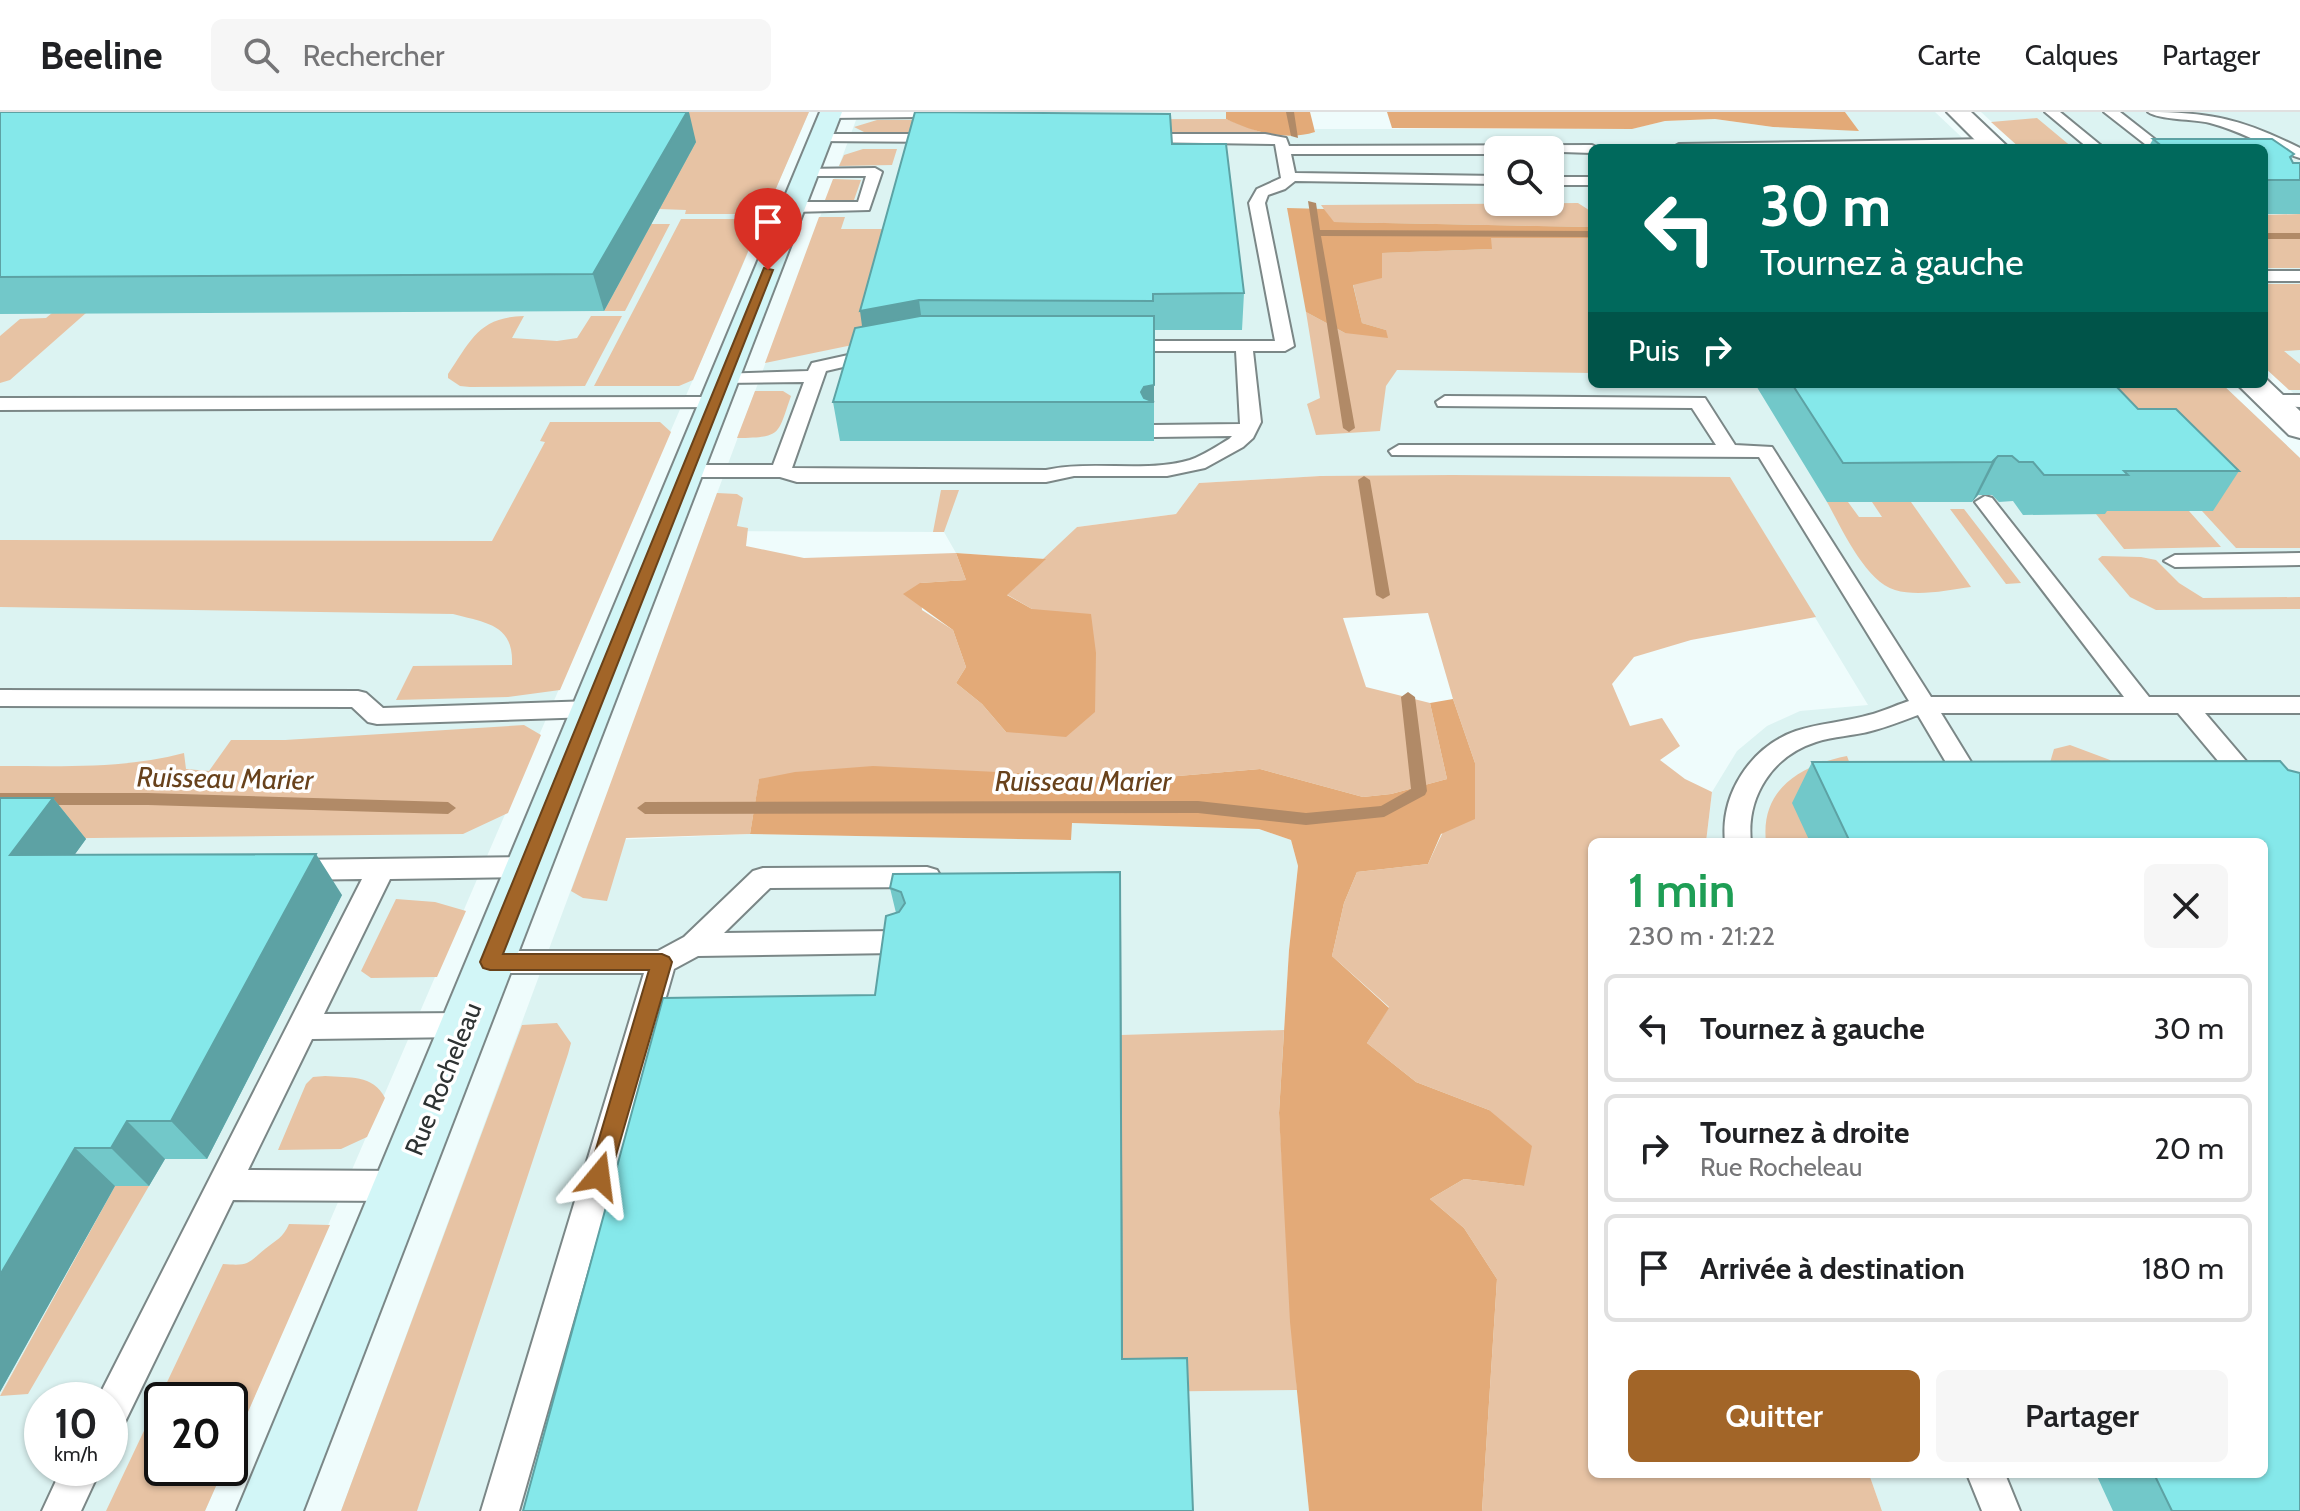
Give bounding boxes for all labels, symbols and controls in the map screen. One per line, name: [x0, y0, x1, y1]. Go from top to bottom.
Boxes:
search box: [211, 19, 771, 91]
text: Beeline: [40, 32, 163, 79]
icon: search: [239, 33, 283, 77]
text: Rechercher: [303, 37, 445, 74]
text: Carte: [1918, 38, 1981, 72]
text: Calques: [2025, 38, 2118, 72]
text: Partager: [2162, 38, 2260, 72]
map controls: [1484, 136, 1564, 216]
button: search: [1484, 136, 1564, 216]
text: 30 m: [1760, 172, 1891, 240]
icon: left: [1628, 176, 1732, 280]
pin: [734, 188, 802, 270]
icon: arrive: [746, 200, 790, 244]
text: Tournez à gauche: [1760, 240, 2024, 284]
icon: right: [1695, 328, 1739, 372]
text: Puis: [1628, 332, 1679, 369]
water label: Ruisseau Marier: [136, 759, 315, 797]
water label: Ruisseau Marier: [995, 764, 1173, 798]
text: 1 min: [1628, 861, 1735, 919]
button: close: [2144, 864, 2228, 948]
text: 230 m · 21:22: [1628, 920, 1775, 952]
street label: Rue Rocheleau: [398, 998, 488, 1160]
icon: left: [1632, 1006, 1676, 1050]
text: Tournez à gauche: [1700, 1010, 1925, 1047]
text: 30 m: [2154, 1010, 2224, 1047]
text: Tournez à droite: [1700, 1114, 1909, 1151]
icon: right: [1632, 1126, 1676, 1170]
text: 20 m: [2154, 1130, 2224, 1167]
position arrow: [557, 1134, 641, 1218]
text: Rue Rocheleau: [1700, 1151, 1862, 1183]
icon: arrive: [1632, 1246, 1676, 1290]
text: Arrivée à destination: [1700, 1250, 1965, 1287]
text: 180 m: [2142, 1250, 2224, 1287]
button: Quitter: [1628, 1370, 1920, 1462]
button: Partager: [1936, 1370, 2228, 1462]
speed limit sign: 20: [144, 1382, 248, 1486]
text: 10: [55, 1399, 98, 1448]
text: km/h: [54, 1442, 98, 1466]

